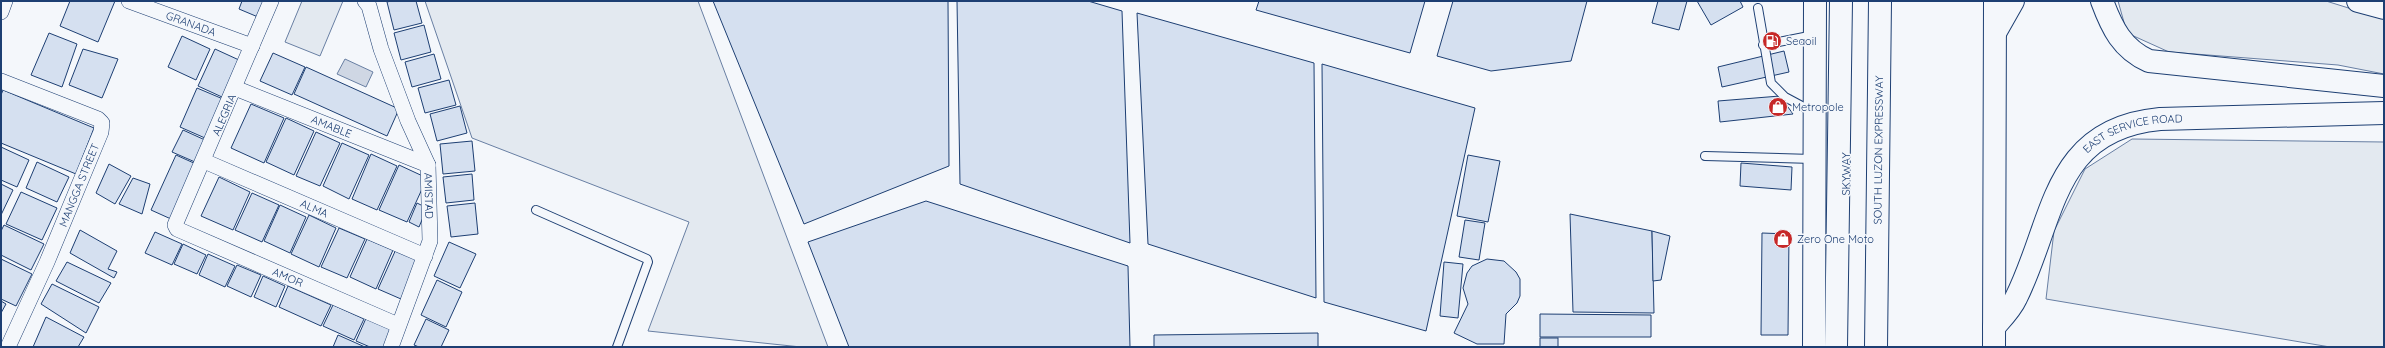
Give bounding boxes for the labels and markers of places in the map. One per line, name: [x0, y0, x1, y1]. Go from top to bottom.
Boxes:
fuel station icon: Seaoil: [1761, 30, 1783, 52]
place label: Seaoil: [1786, 34, 1817, 48]
shop icon: Metropole: [1767, 96, 1789, 118]
place label: Metropole: [1792, 100, 1844, 114]
shop icon: Zero One Moto: [1772, 228, 1794, 250]
place label: Zero One Moto: [1797, 232, 1874, 246]

